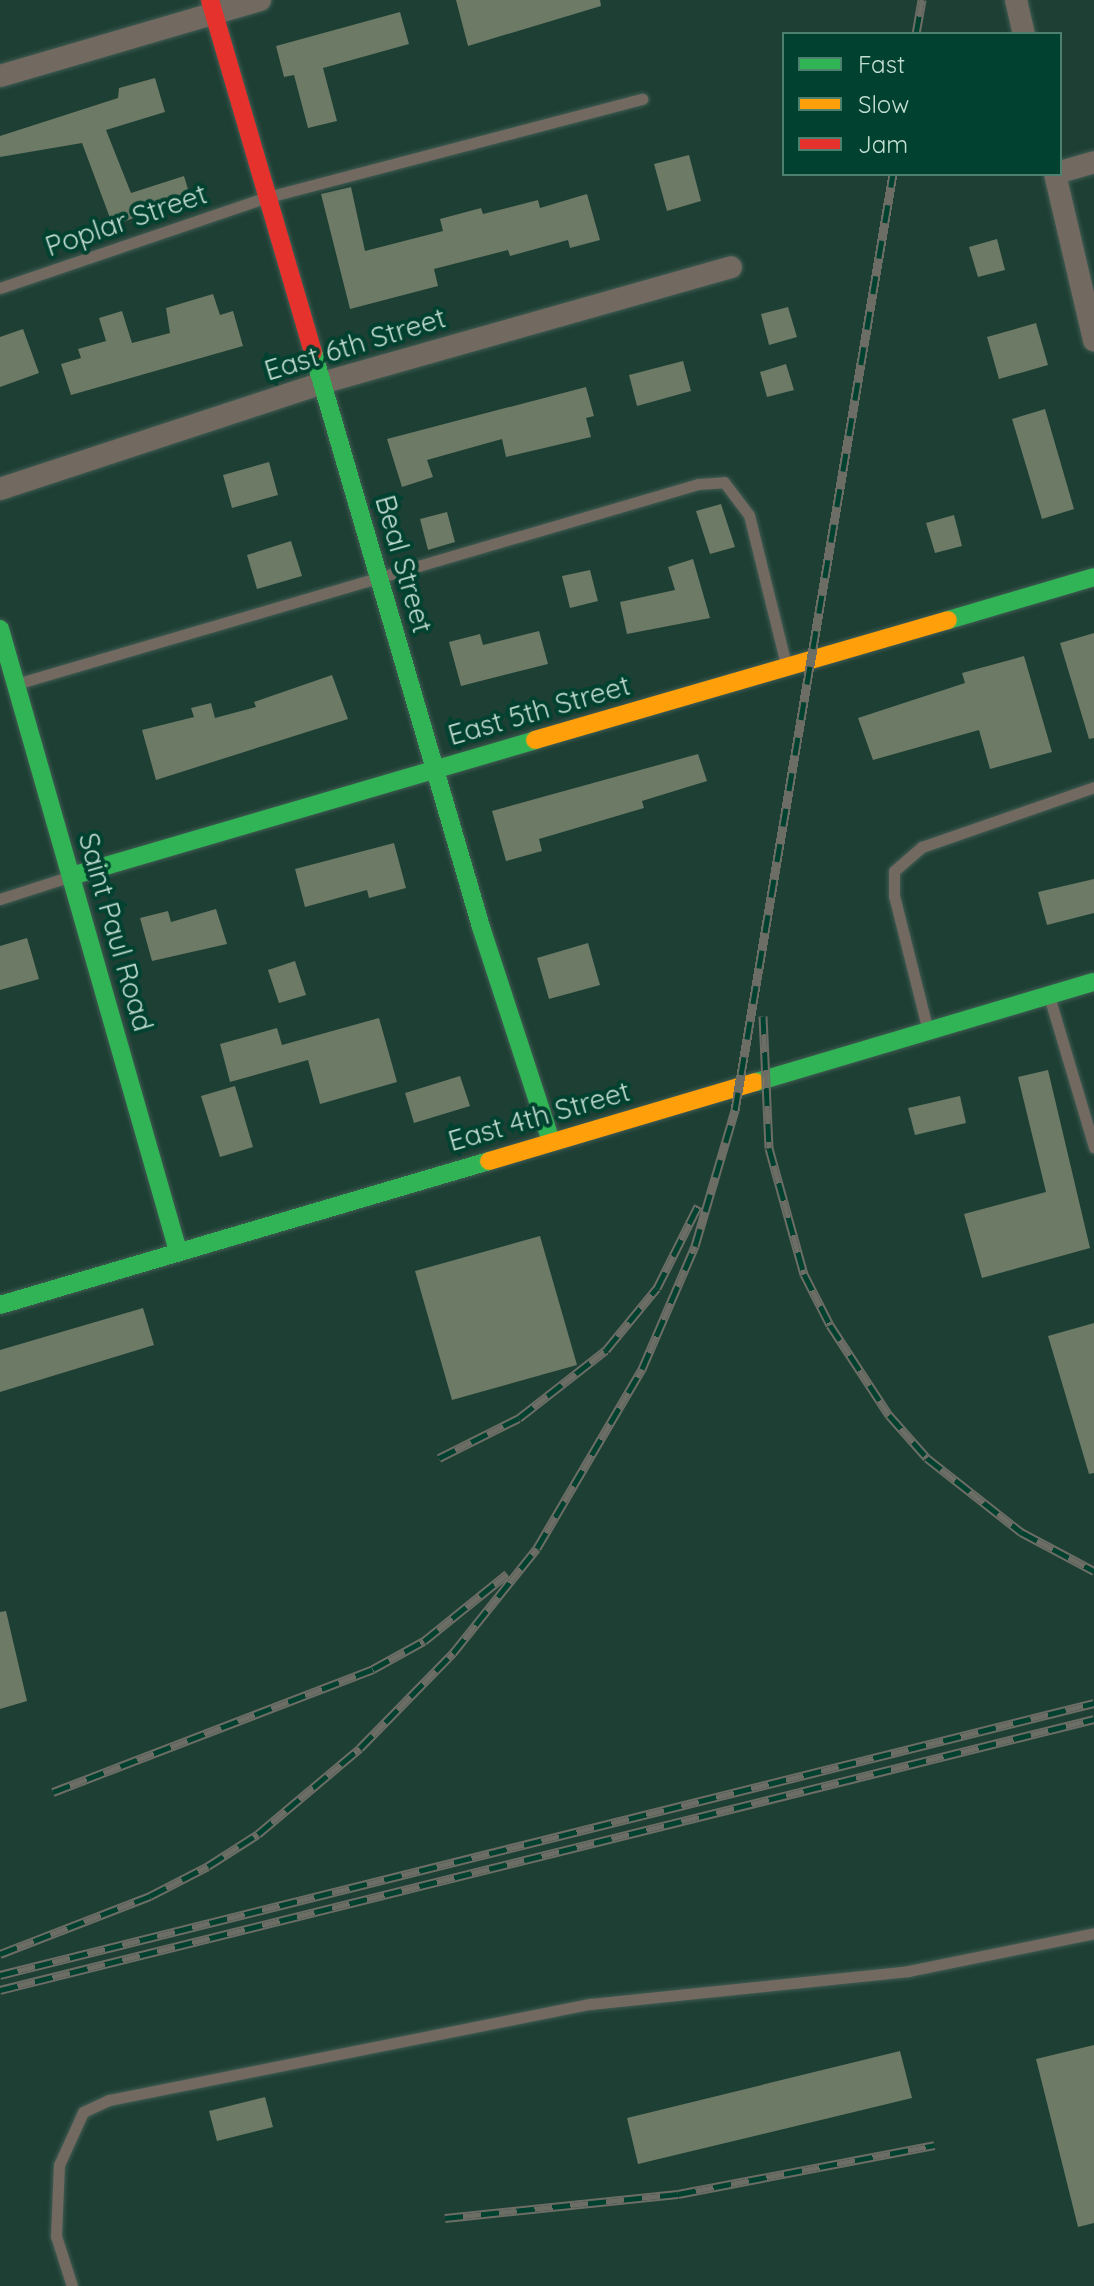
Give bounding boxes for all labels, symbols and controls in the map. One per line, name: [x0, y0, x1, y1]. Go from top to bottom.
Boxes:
legend: [782, 32, 1062, 176]
text: Fast: [858, 49, 905, 79]
text: Slow: [858, 89, 909, 119]
text: Jam: [858, 129, 908, 159]
street label: Poplar Street: [41, 177, 211, 263]
street label: East 6th Street: [260, 300, 450, 388]
street label: Beal Street: [368, 491, 440, 637]
street label: East 5th Street: [444, 668, 634, 752]
street label: Saint Paul Road: [72, 829, 160, 1035]
street label: East 4th Street: [444, 1074, 634, 1158]

